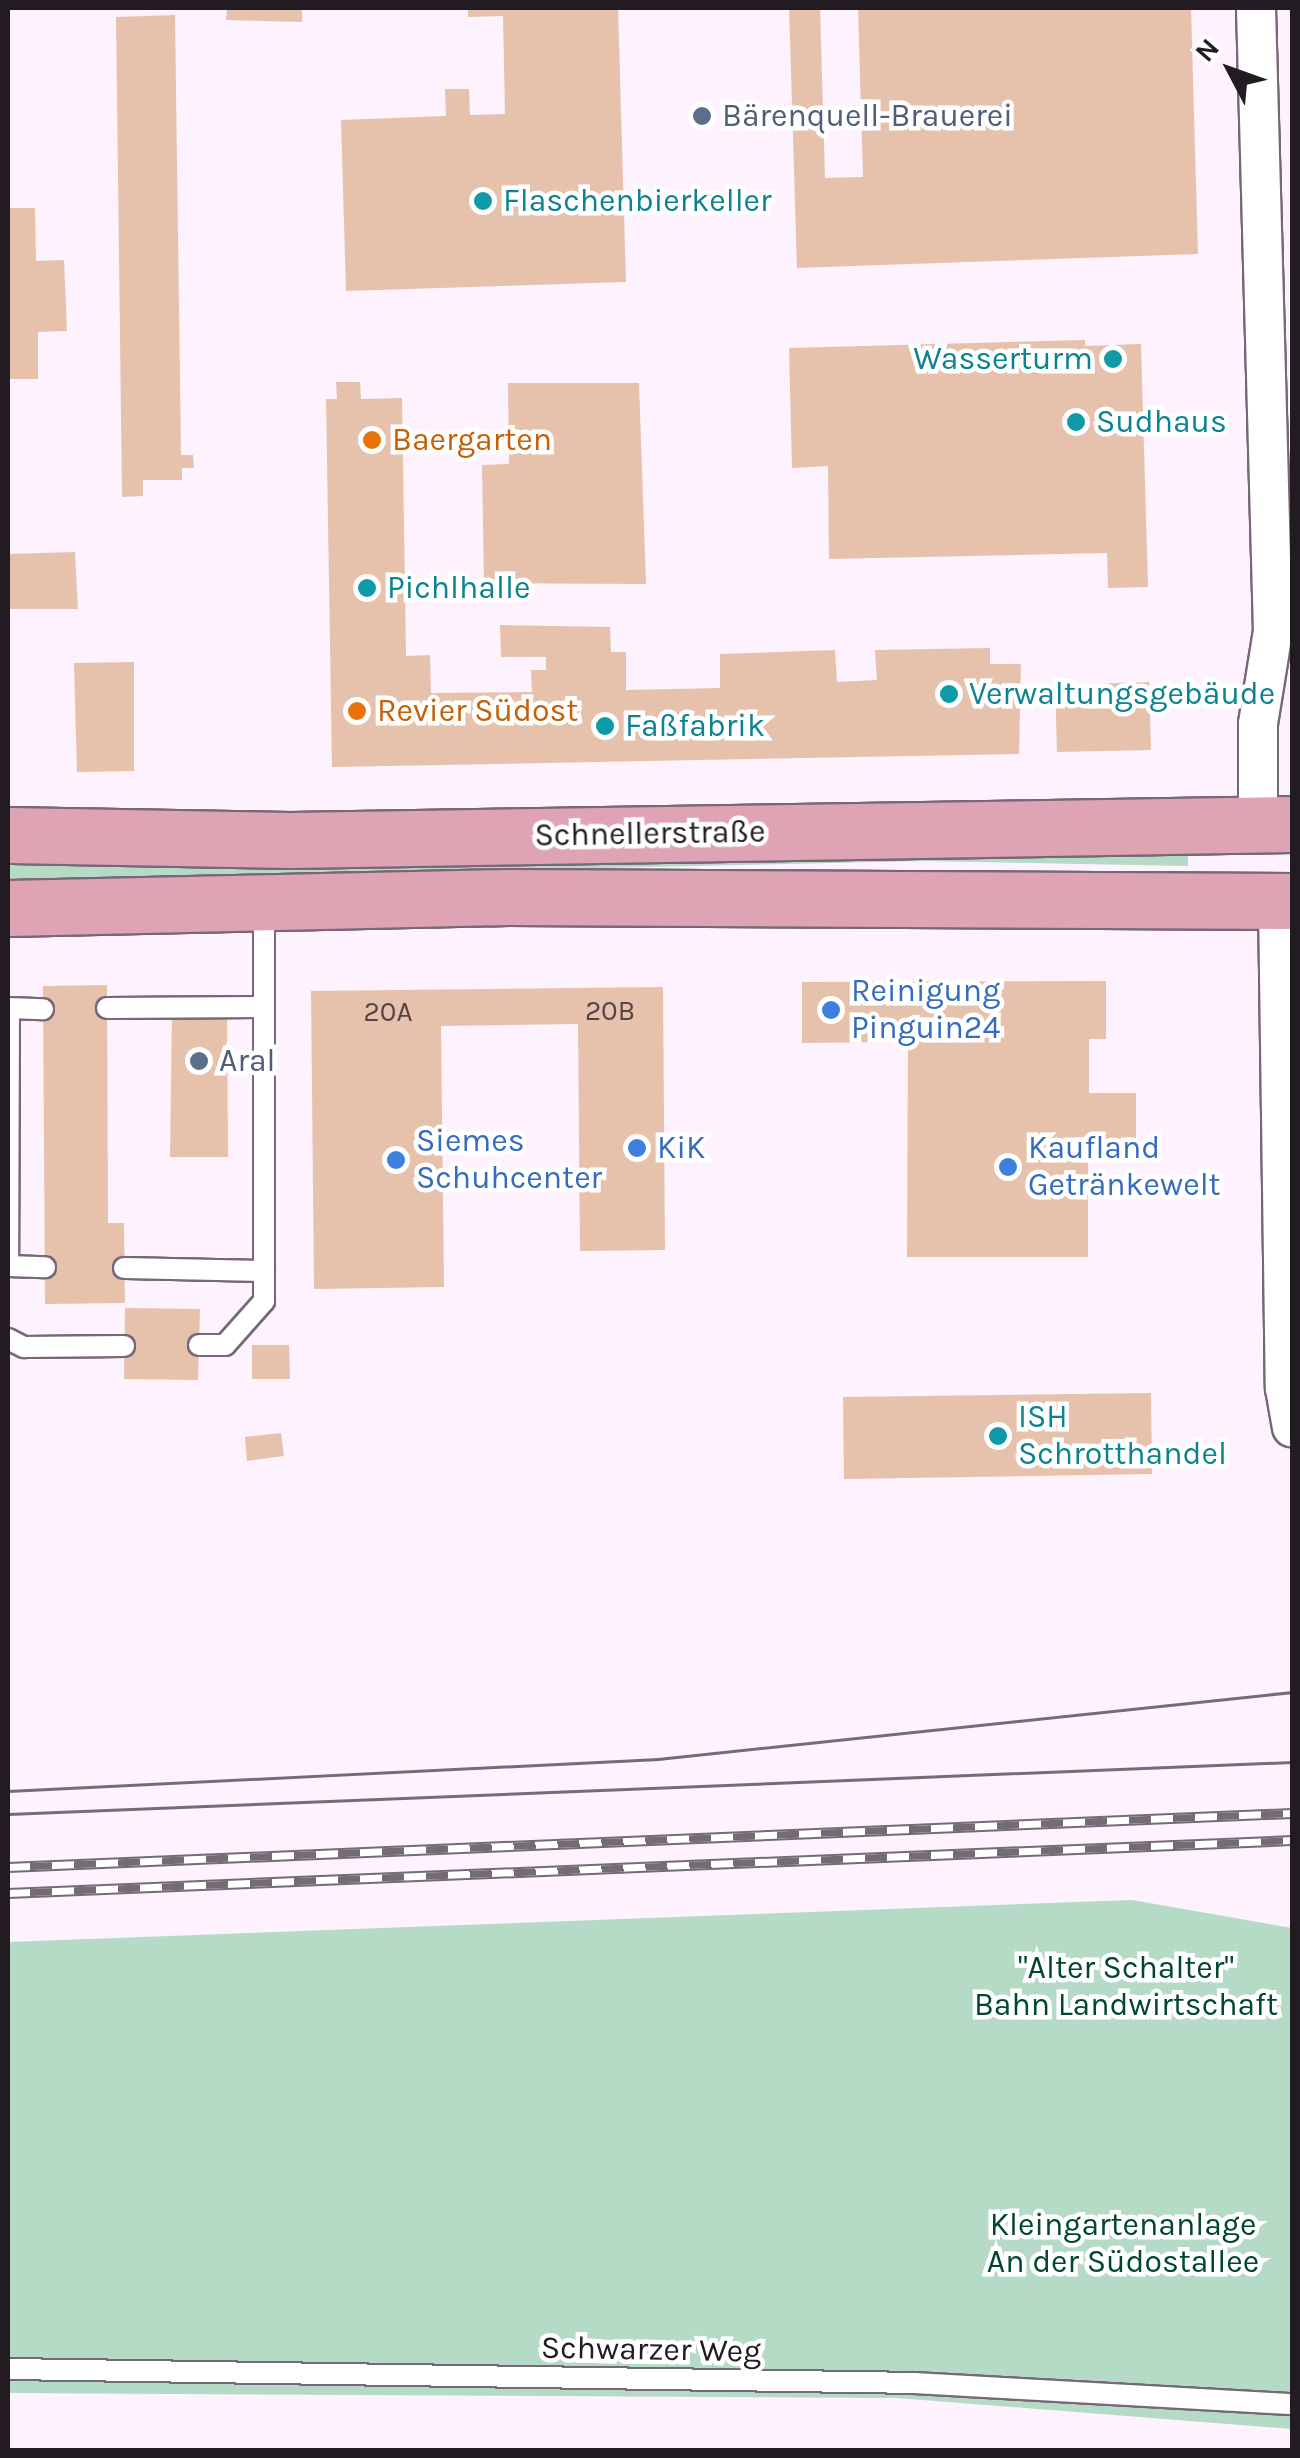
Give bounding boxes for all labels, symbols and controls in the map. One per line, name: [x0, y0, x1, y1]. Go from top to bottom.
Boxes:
north arrow: [1180, 20, 1280, 120]
text: N: [1188, 32, 1226, 68]
place label: Bärenquell-Brauerei: [722, 97, 1013, 135]
marker: Bärenquell-Brauerei: [691, 105, 713, 127]
place label: Flaschenbierkeller: [503, 182, 772, 220]
marker: Flaschenbierkeller: [472, 190, 494, 212]
place label: Wasserturm: [913, 340, 1093, 378]
marker: Wasserturm: [1102, 348, 1124, 370]
place label: Sudhaus: [1096, 403, 1227, 441]
marker: Sudhaus: [1065, 411, 1087, 433]
place label: Baergarten: [392, 421, 552, 459]
marker: Baergarten: [361, 429, 383, 451]
place label: Pichlhalle: [387, 569, 530, 607]
marker: Pichlhalle: [356, 577, 378, 599]
place label: Verwaltungsgebäude: [969, 675, 1275, 713]
marker: Verwaltungsgebäude: [938, 683, 960, 705]
place label: Revier Südost: [377, 692, 578, 730]
marker: Revier Südost: [346, 700, 368, 722]
place label: Faßfabrik: [625, 707, 765, 745]
marker: Faßfabrik: [594, 715, 616, 737]
street label: Schnellerstraße: [534, 813, 766, 855]
place label: Reinigung Pinguin24: [851, 973, 1000, 1048]
house number: 20B: [585, 994, 635, 1028]
house number: 20A: [364, 995, 412, 1029]
marker: Reinigung Pinguin24: [820, 999, 842, 1021]
place label: Aral: [219, 1042, 276, 1080]
marker: Aral: [188, 1050, 210, 1072]
place label: Siemes Schuhcenter: [416, 1123, 602, 1198]
place label: KiK: [657, 1129, 705, 1167]
place label: Kaufland Getränkewelt: [1028, 1130, 1221, 1205]
marker: KiK: [626, 1137, 648, 1159]
marker: Siemes Schuhcenter: [385, 1149, 407, 1171]
marker: Kaufland Getränkewelt: [997, 1156, 1019, 1178]
place label: ISH Schrotthandel: [1018, 1399, 1227, 1474]
marker: ISH Schrotthandel: [987, 1425, 1009, 1447]
park label: "Alter Schalter" Bahn Landwirtschaft: [974, 1950, 1278, 2025]
park label: Kleingartenanlage An der Südostallee: [987, 2207, 1259, 2282]
street label: Schwarzer Weg: [540, 2329, 762, 2371]

